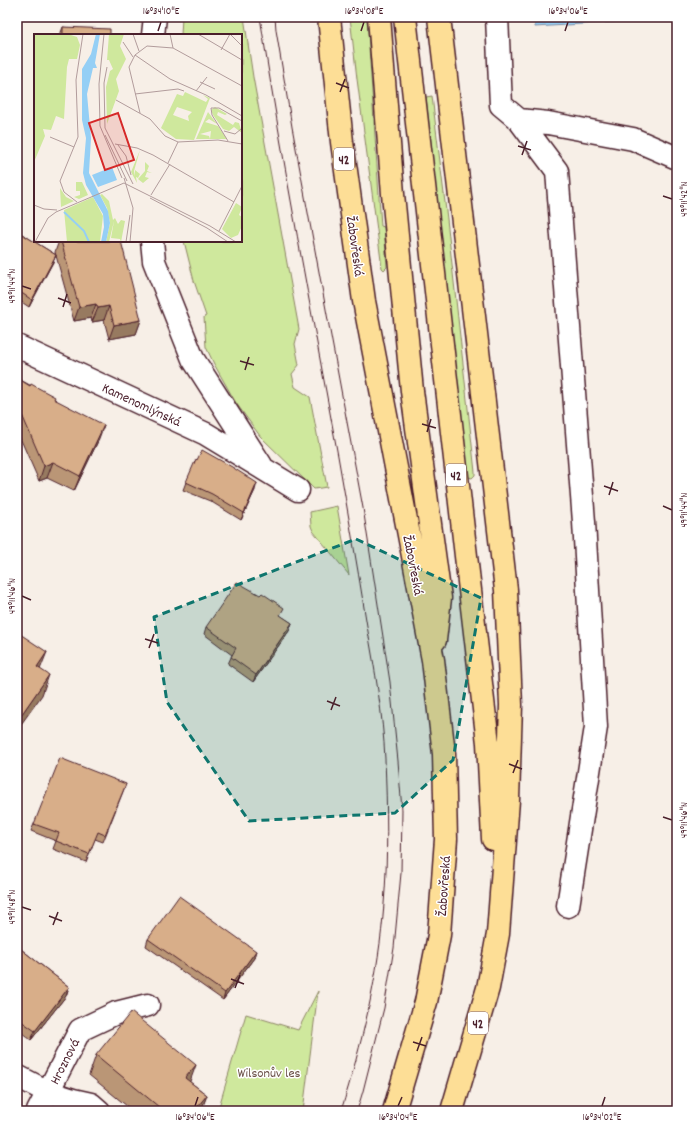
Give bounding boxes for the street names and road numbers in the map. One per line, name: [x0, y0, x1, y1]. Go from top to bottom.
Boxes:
road number: 42: [334, 148, 354, 170]
street label: Žabovřeská: [340, 215, 368, 278]
street label: Kamenomlýnská: [98, 379, 184, 433]
road number: 42: [446, 464, 466, 486]
street label: Žabovřeská: [396, 534, 428, 597]
street label: Žabovřeská: [433, 855, 457, 917]
road number: 42: [468, 1012, 488, 1034]
street label: Hroznová: [46, 1035, 86, 1088]

